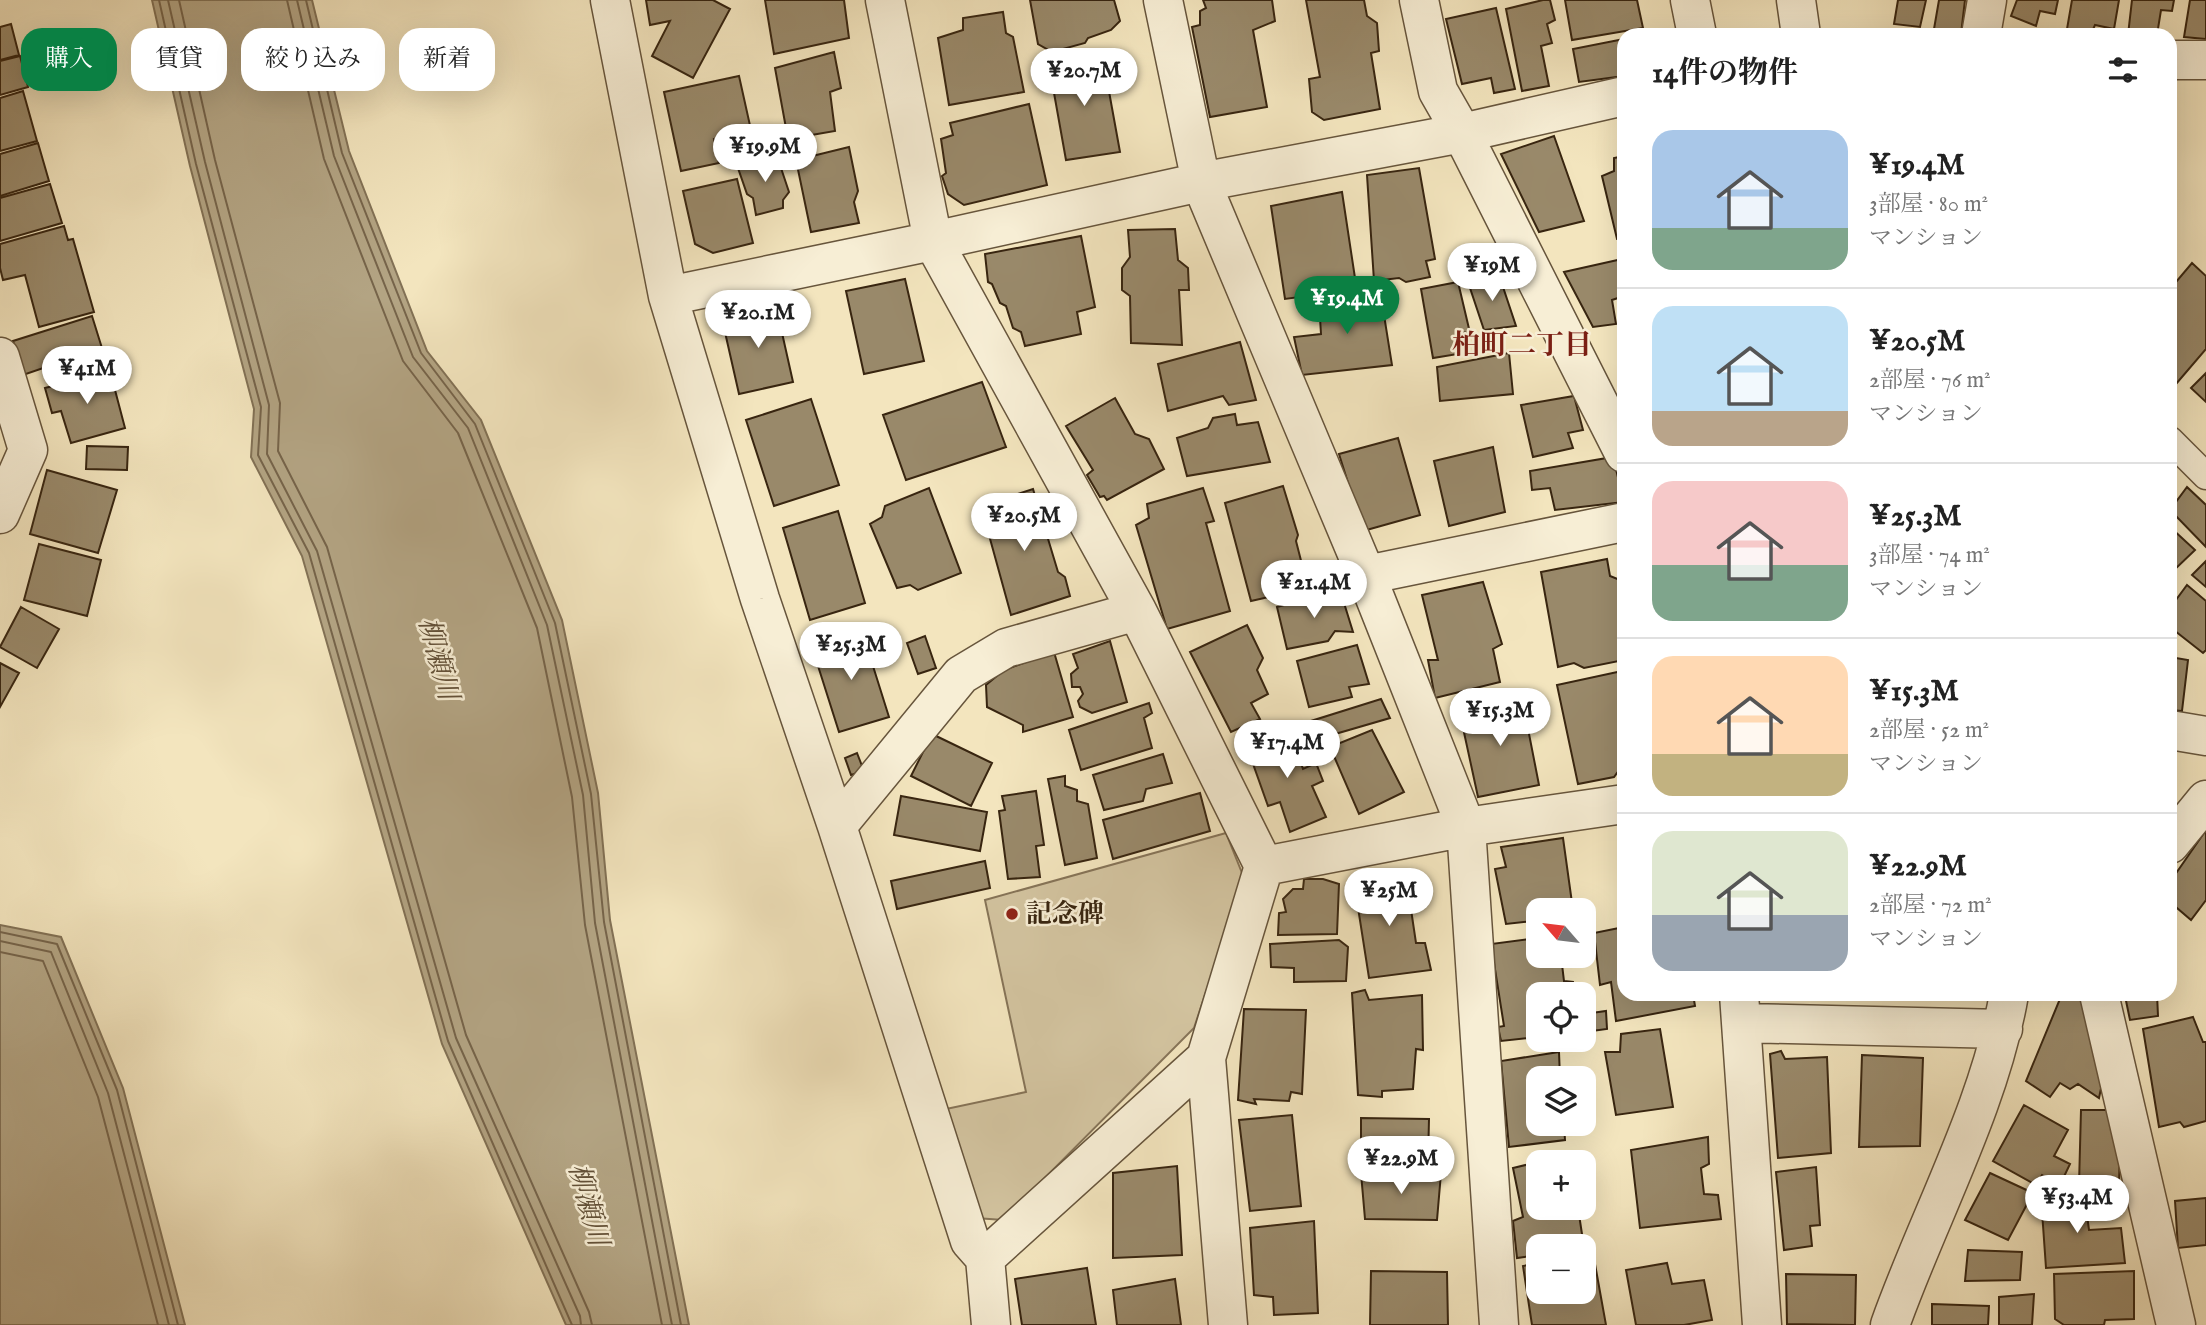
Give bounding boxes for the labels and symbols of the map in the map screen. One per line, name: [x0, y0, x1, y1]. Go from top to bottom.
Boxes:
pin: ¥20.7M: [1027, 48, 1141, 108]
pin: ¥19.9M: [708, 124, 822, 184]
pin: ¥19M: [1451, 244, 1533, 303]
pin: ¥19.4M: [1290, 276, 1404, 336]
pin: ¥20.1M: [701, 290, 815, 350]
district label: 柏町二丁目: [1452, 329, 1592, 364]
pin: ¥41M: [46, 346, 128, 406]
pin: ¥20.5M: [967, 494, 1081, 553]
pin: ¥21.4M: [1257, 560, 1371, 620]
water label: 柳瀬川: [409, 614, 466, 707]
pin: ¥25.3M: [794, 622, 908, 682]
pin: ¥15.3M: [1443, 688, 1557, 748]
pin: ¥17.4M: [1230, 720, 1344, 780]
pin: ¥25M: [1348, 869, 1430, 928]
place label: 記念碑: [1026, 898, 1104, 931]
north arrow: [1526, 898, 1596, 968]
marker: 記念碑: [1004, 906, 1020, 922]
pin: ¥22.9M: [1344, 1136, 1458, 1196]
water label: 柳瀬川: [559, 1160, 616, 1253]
pin: ¥53.4M: [2020, 1176, 2134, 1235]

